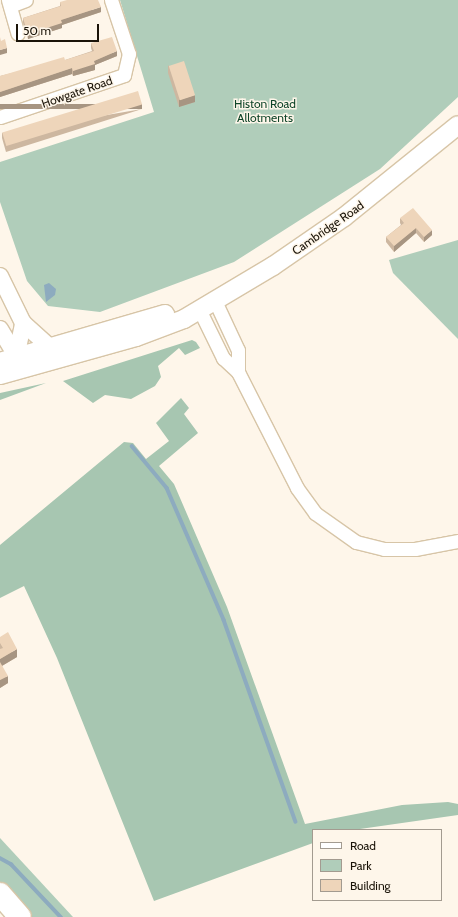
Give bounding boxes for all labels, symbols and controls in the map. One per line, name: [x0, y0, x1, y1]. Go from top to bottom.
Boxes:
scale bar: [18, 16, 101, 42]
text: 50 m: [23, 23, 51, 38]
street label: Howgate Road: [40, 73, 114, 111]
park label: Histon Road Allotments: [234, 97, 296, 125]
street label: Cambridge Road: [289, 198, 367, 258]
legend: [312, 829, 442, 901]
text: Road: [350, 838, 376, 853]
text: Park: [350, 858, 372, 873]
text: Building: [350, 878, 391, 893]

